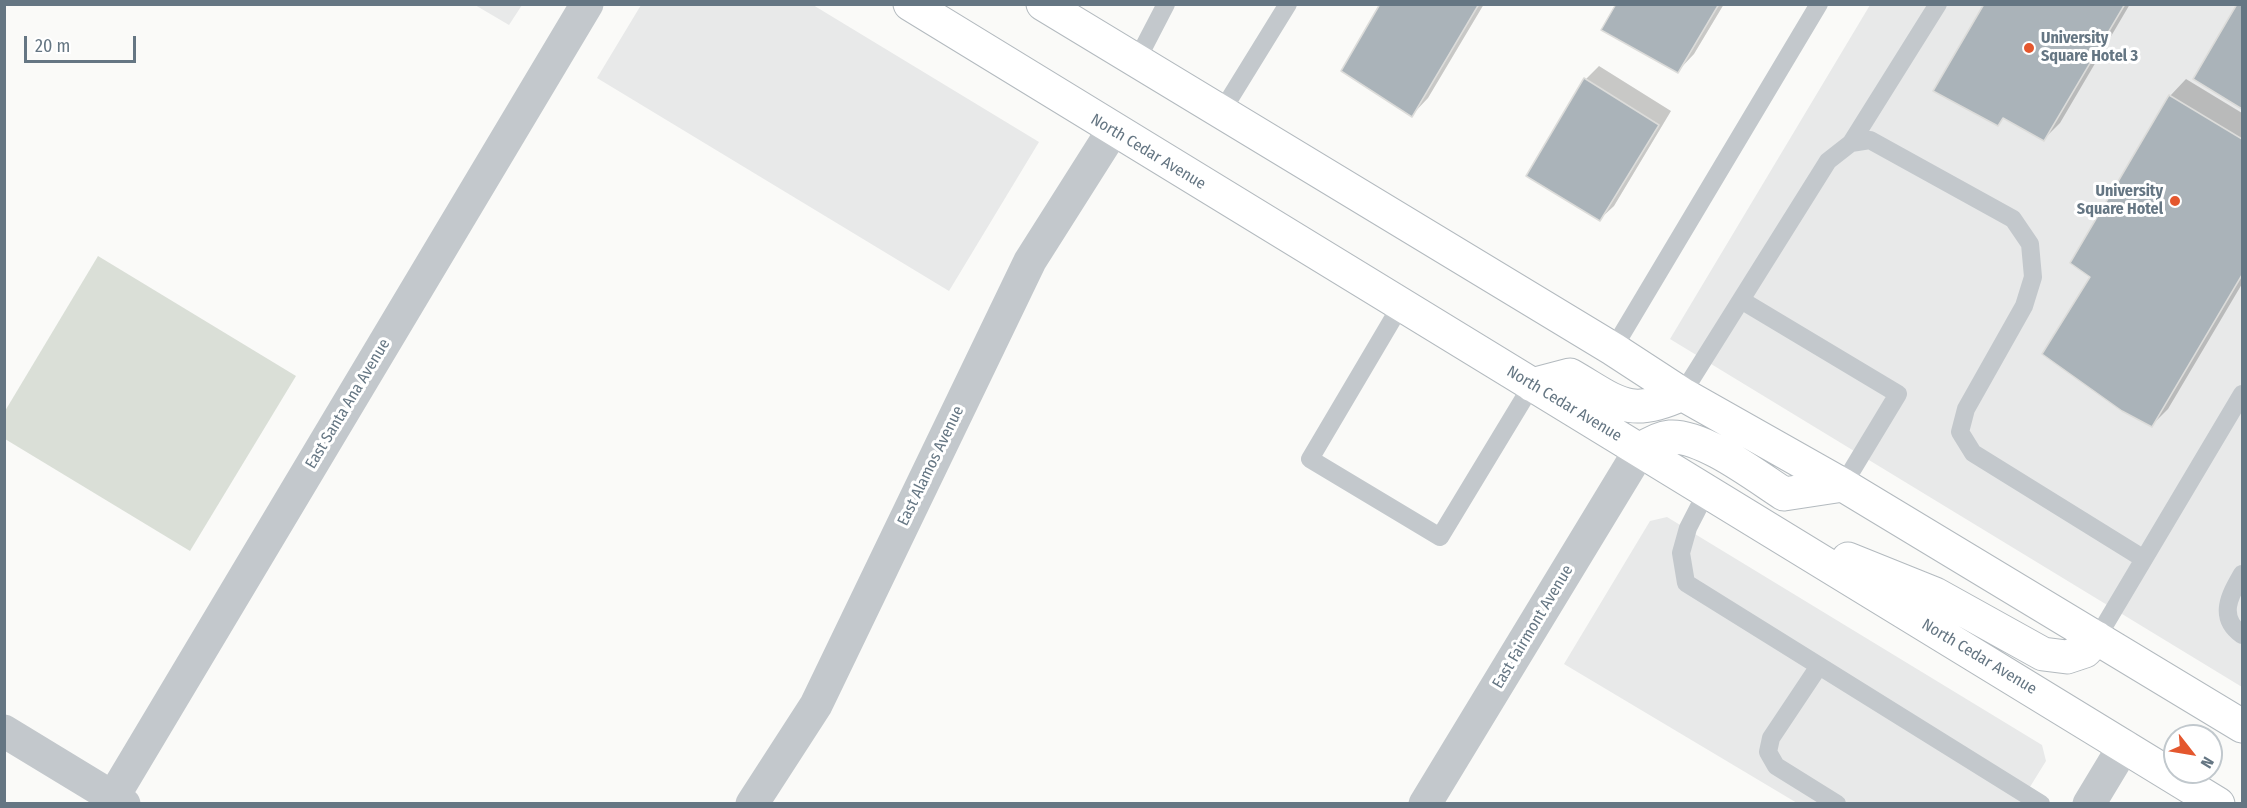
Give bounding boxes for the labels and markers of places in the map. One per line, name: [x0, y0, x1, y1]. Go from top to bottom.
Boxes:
place label: University Square Hotel 3: [2041, 29, 2138, 67]
marker: University Square Hotel 3: [2022, 41, 2036, 55]
place label: University Square Hotel: [2077, 182, 2163, 220]
marker: University Square Hotel: [2168, 194, 2182, 208]

